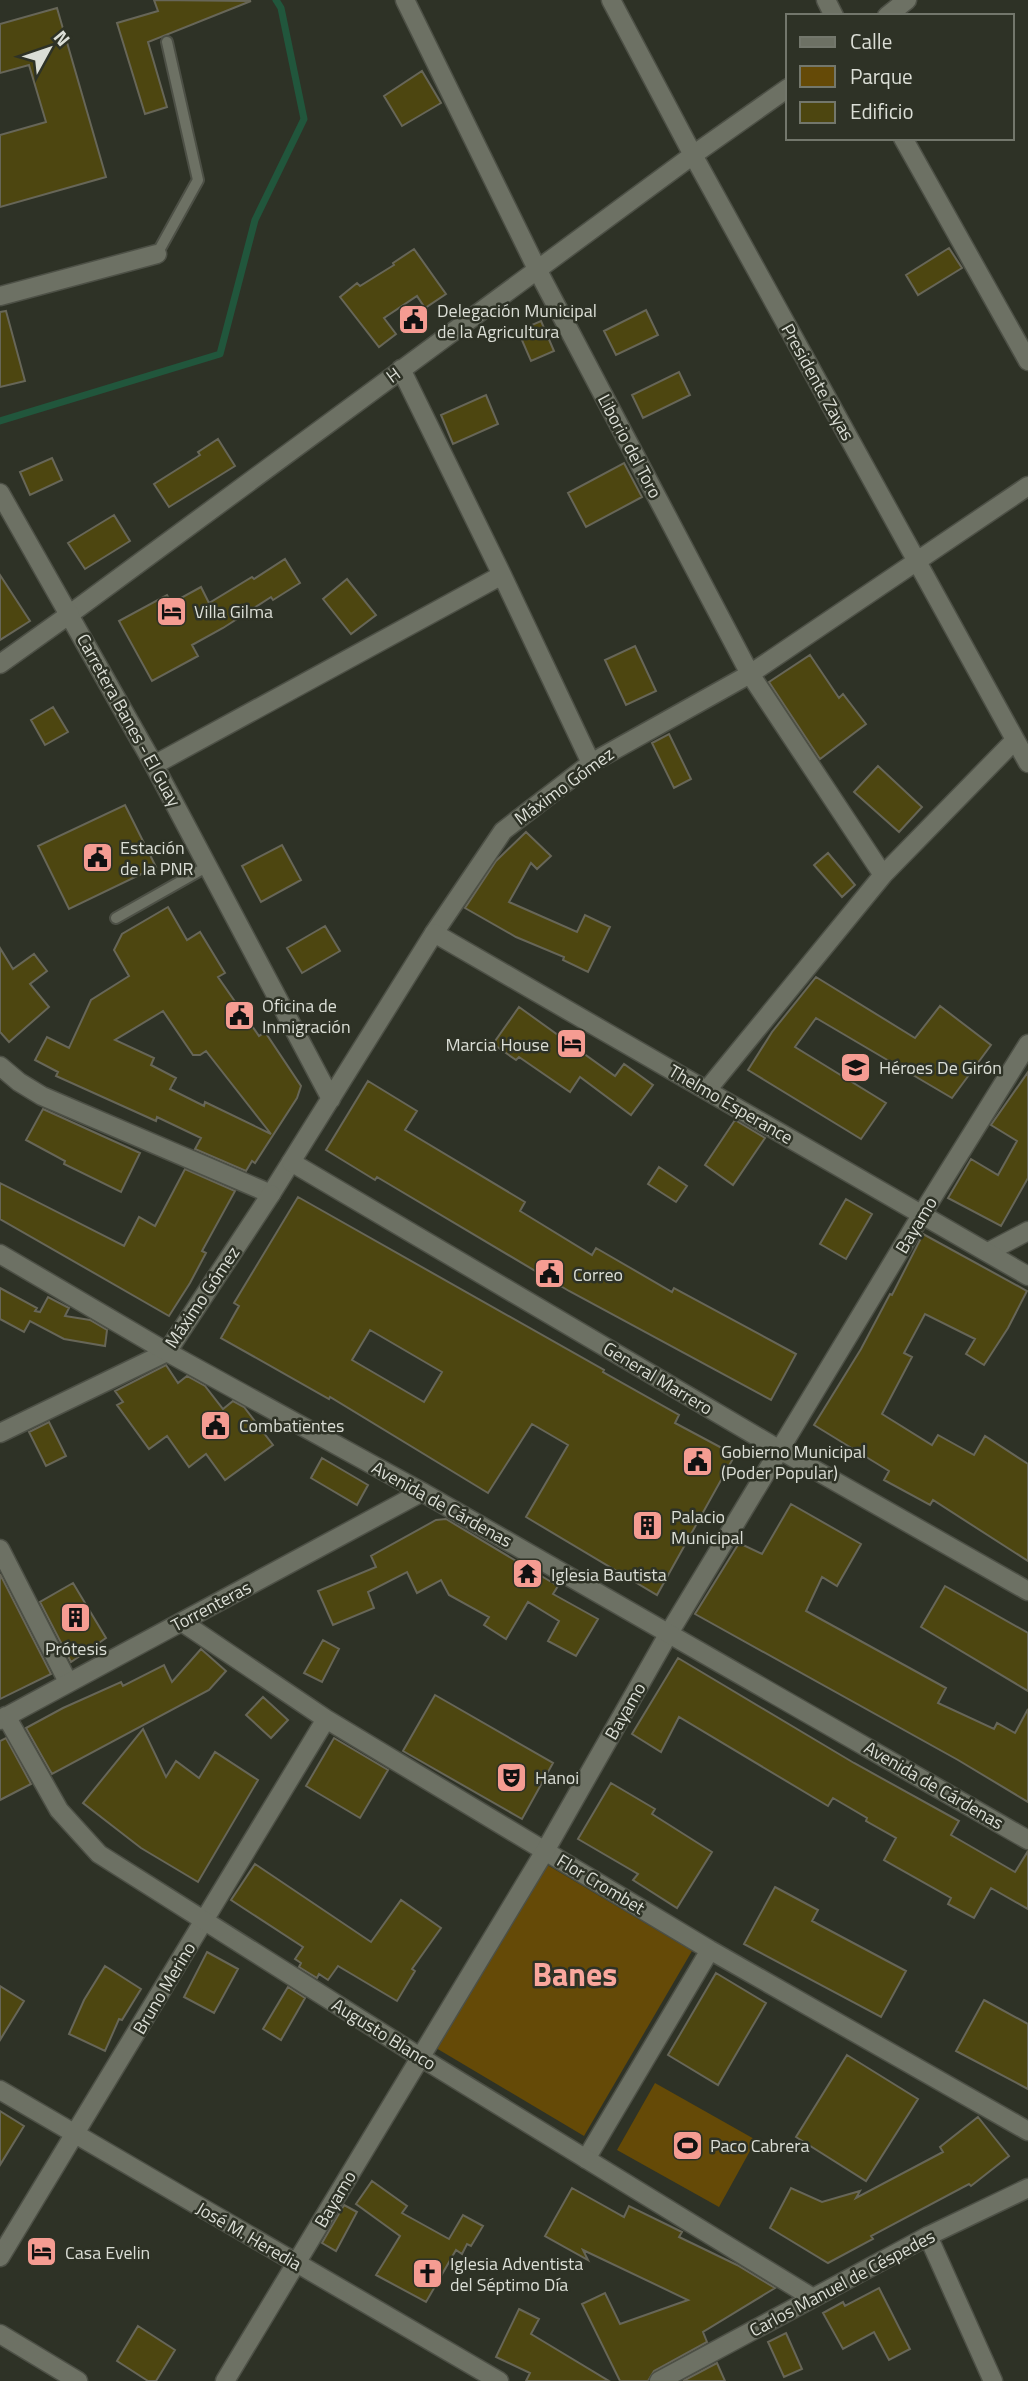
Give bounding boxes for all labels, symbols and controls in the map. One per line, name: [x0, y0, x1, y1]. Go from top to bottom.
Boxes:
north arrow: [14, 14, 84, 84]
legend: [786, 14, 1014, 140]
text: N: [47, 23, 78, 52]
text: Calle: [850, 25, 892, 57]
text: Parque: [850, 60, 913, 92]
text: Edificio: [850, 95, 914, 127]
place label: Delegación Municipal de la Agricultura: [437, 297, 597, 345]
public building icon: Delegación Municipal de la Agricultura: [397, 303, 431, 337]
street label: Presidente Zayas: [775, 319, 861, 445]
street label: H: [380, 361, 406, 389]
street label: Liborio del Toro: [591, 389, 669, 503]
hotel icon: Villa Gilma: [154, 594, 188, 628]
place label: Villa Gilma: [194, 598, 273, 625]
street label: Carretera Banes - El Guay: [70, 629, 188, 812]
street label: Máximo Gómez: [508, 740, 620, 832]
place label: Estación de la PNR: [120, 834, 194, 882]
public building icon: Estación de la PNR: [80, 840, 114, 874]
place label: Oficina de Inmigración: [262, 992, 351, 1040]
public building icon: Oficina de Inmigración: [222, 998, 256, 1032]
hotel icon: Marcia House: [555, 1027, 589, 1061]
place label: Marcia House: [445, 1031, 549, 1058]
school or university icon: Héroes De Girón: [839, 1050, 873, 1084]
place label: Héroes De Girón: [879, 1054, 1002, 1081]
street label: Thelmo Esperance: [664, 1057, 798, 1151]
street label: Bayamo: [888, 1191, 944, 1259]
street label: Máximo Gómez: [158, 1241, 246, 1353]
public building icon: Correo: [533, 1257, 567, 1291]
place label: Correo: [573, 1261, 623, 1288]
street label: General Marrero: [598, 1335, 718, 1421]
public building icon: Combatientes: [199, 1408, 233, 1442]
place label: Combatientes: [239, 1412, 344, 1439]
place label: Gobierno Municipal (Poder Popular): [721, 1438, 866, 1486]
public building icon: Gobierno Municipal (Poder Popular): [681, 1444, 715, 1478]
street label: Avenida de Cárdenas: [367, 1454, 517, 1554]
place label: Palacio Municipal: [671, 1503, 744, 1551]
building icon: Palacio Municipal: [631, 1509, 665, 1543]
temple icon: Iglesia Bautista: [511, 1557, 545, 1591]
place label: Iglesia Bautista: [551, 1561, 667, 1588]
street label: Torrenteras: [166, 1574, 256, 1638]
building icon: Prótesis: [59, 1601, 93, 1635]
place label: Prótesis: [45, 1635, 107, 1662]
street label: Bayamo: [598, 1677, 652, 1745]
street label: Avenida de Cárdenas: [859, 1734, 1009, 1836]
theatre icon: Hanoi: [495, 1760, 529, 1794]
place label: Hanoi: [535, 1764, 579, 1791]
street label: Flor Crombet: [552, 1847, 651, 1921]
street label: Bruno Merino: [126, 1937, 202, 2039]
district label: Banes: [533, 1950, 617, 1998]
street label: Augusto Blanco: [327, 1991, 441, 2077]
sports icon: Paco Cabrera: [670, 2128, 704, 2162]
place label: Paco Cabrera: [710, 2132, 809, 2159]
street label: Bayamo: [307, 2165, 363, 2233]
street label: José M. Heredia: [191, 2195, 307, 2277]
street label: Carlos Manuel de Céspedes: [744, 2223, 940, 2343]
hotel icon: Casa Evelin: [25, 2235, 59, 2269]
place label: Casa Evelin: [65, 2239, 150, 2266]
place label: Iglesia Adventista del Séptimo Día: [450, 2250, 583, 2298]
church icon: Iglesia Adventista del Séptimo Día: [410, 2256, 444, 2290]

